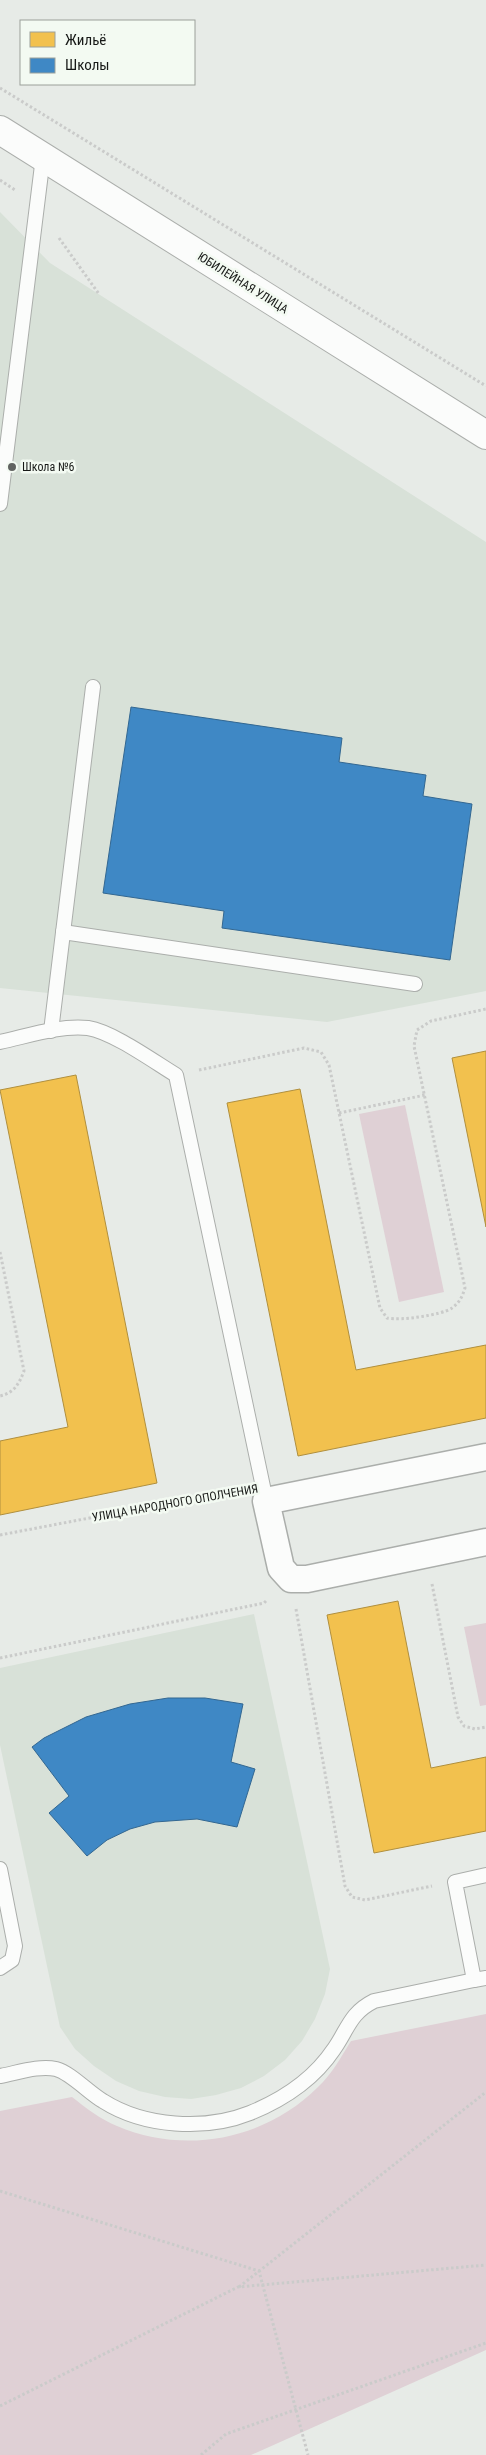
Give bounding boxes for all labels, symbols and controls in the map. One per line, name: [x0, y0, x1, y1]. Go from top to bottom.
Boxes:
legend: [20, 20, 195, 85]
text: Жильё: [65, 31, 106, 49]
text: Школы: [65, 56, 110, 74]
street label: ЮБИЛЕЙНАЯ УЛИЦА: [195, 249, 291, 316]
place label: Школа №6: [22, 460, 75, 474]
marker: Школа №6: [6, 461, 18, 473]
street label: УЛИЦА НАРОДНОГО ОПОЛЧЕНИЯ: [91, 1481, 259, 1525]

